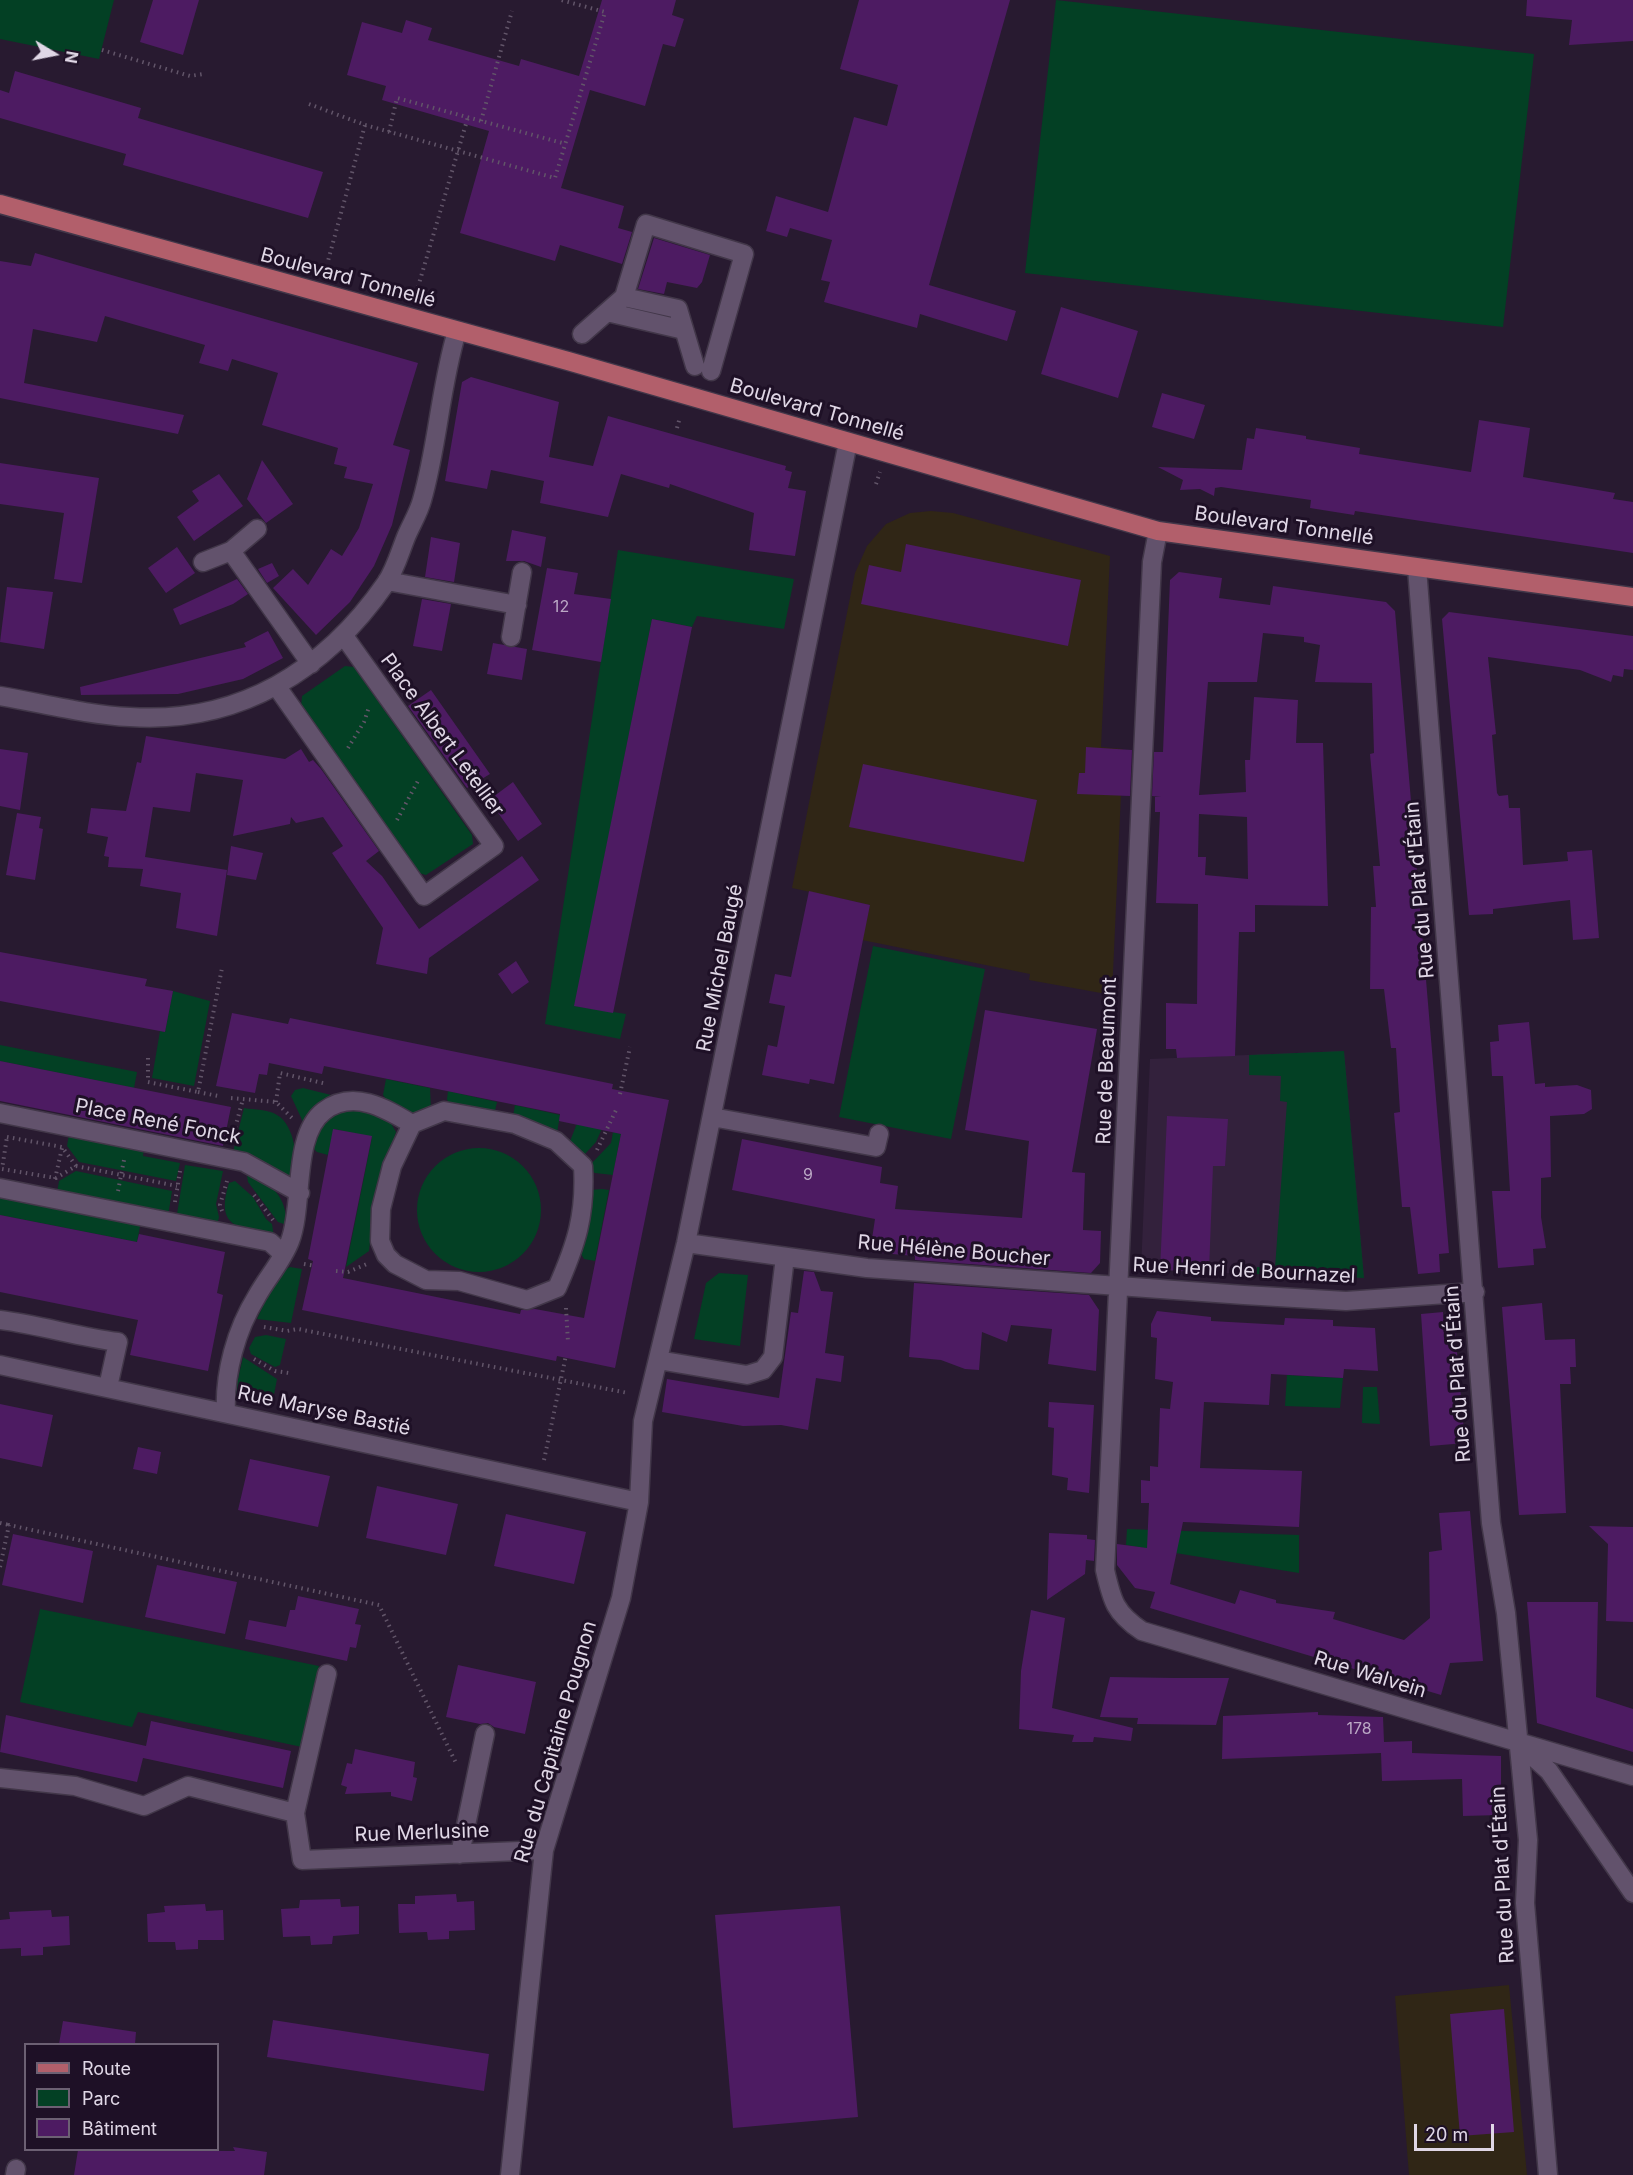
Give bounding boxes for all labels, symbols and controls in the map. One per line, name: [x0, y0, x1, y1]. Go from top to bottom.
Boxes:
north arrow: [24, 24, 84, 84]
text: N: [61, 49, 83, 65]
street label: Boulevard Tonnellé: [258, 243, 438, 313]
street label: Boulevard Tonnellé: [727, 374, 907, 446]
street label: Boulevard Tonnellé: [1193, 502, 1375, 550]
house number: 12: [553, 597, 569, 617]
street label: Place Albert Letellier: [375, 649, 509, 821]
street label: Rue du Plat d'Étain: [1400, 801, 1440, 979]
street label: Rue Michel Baugé: [692, 882, 748, 1054]
street label: Rue de Beaumont: [1092, 977, 1122, 1145]
street label: Place René Fonck: [73, 1094, 243, 1150]
house number: 9: [803, 1165, 813, 1185]
street label: Rue Hélène Boucher: [857, 1231, 1051, 1271]
street label: Rue Henri de Bournazel: [1132, 1253, 1356, 1289]
street label: Rue du Plat d'Étain: [1440, 1285, 1476, 1463]
street label: Rue Maryse Bastié: [235, 1381, 413, 1441]
street label: Rue du Capitaine Pougnon: [510, 1618, 602, 1866]
street label: Rue Walvein: [1311, 1647, 1429, 1703]
house number: 178: [1346, 1719, 1372, 1739]
street label: Rue du Plat d'Étain: [1486, 1786, 1520, 1964]
street label: Rue Merlusine: [354, 1819, 490, 1847]
legend: [24, 2043, 219, 2151]
text: Route: [82, 2058, 131, 2079]
text: Parc: [82, 2088, 120, 2109]
scale bar: [1417, 2112, 1496, 2150]
text: Bâtiment: [82, 2118, 157, 2139]
text: 20 m: [1425, 2124, 1468, 2145]

